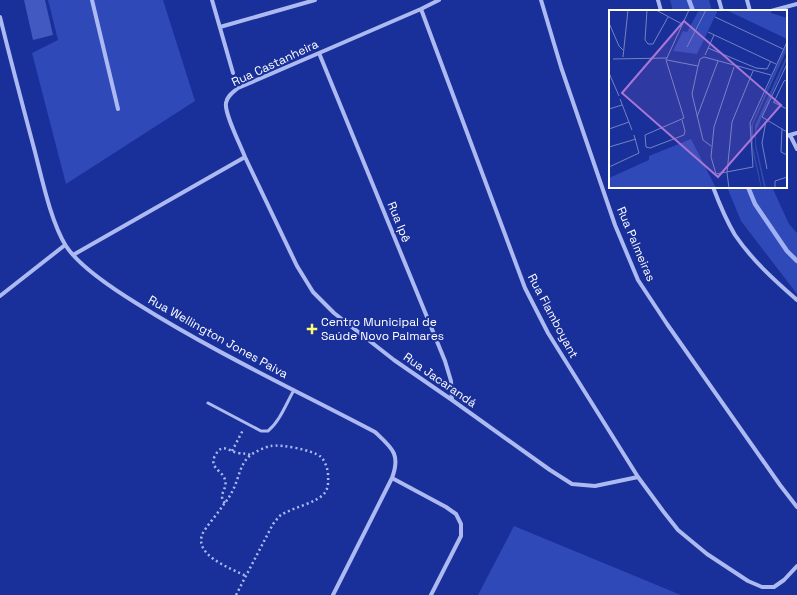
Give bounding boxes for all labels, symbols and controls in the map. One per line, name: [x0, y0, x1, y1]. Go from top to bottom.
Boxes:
inset map: [609, 10, 787, 188]
street label: Rua Castanheira: [229, 36, 321, 90]
street label: Rua Ipê: [384, 199, 414, 245]
street label: Rua Palmeiras: [613, 204, 659, 284]
street label: Rua Flamboyant: [524, 271, 582, 361]
street label: Rua Wellington Jones Paiva: [145, 292, 291, 382]
place label: Centro Municipal de Saúde Novo Palmares: [321, 314, 444, 344]
marker: Centro Municipal de Saúde Novo Palmares: [306, 323, 318, 335]
street label: Rua Jacarandá: [400, 349, 480, 411]

